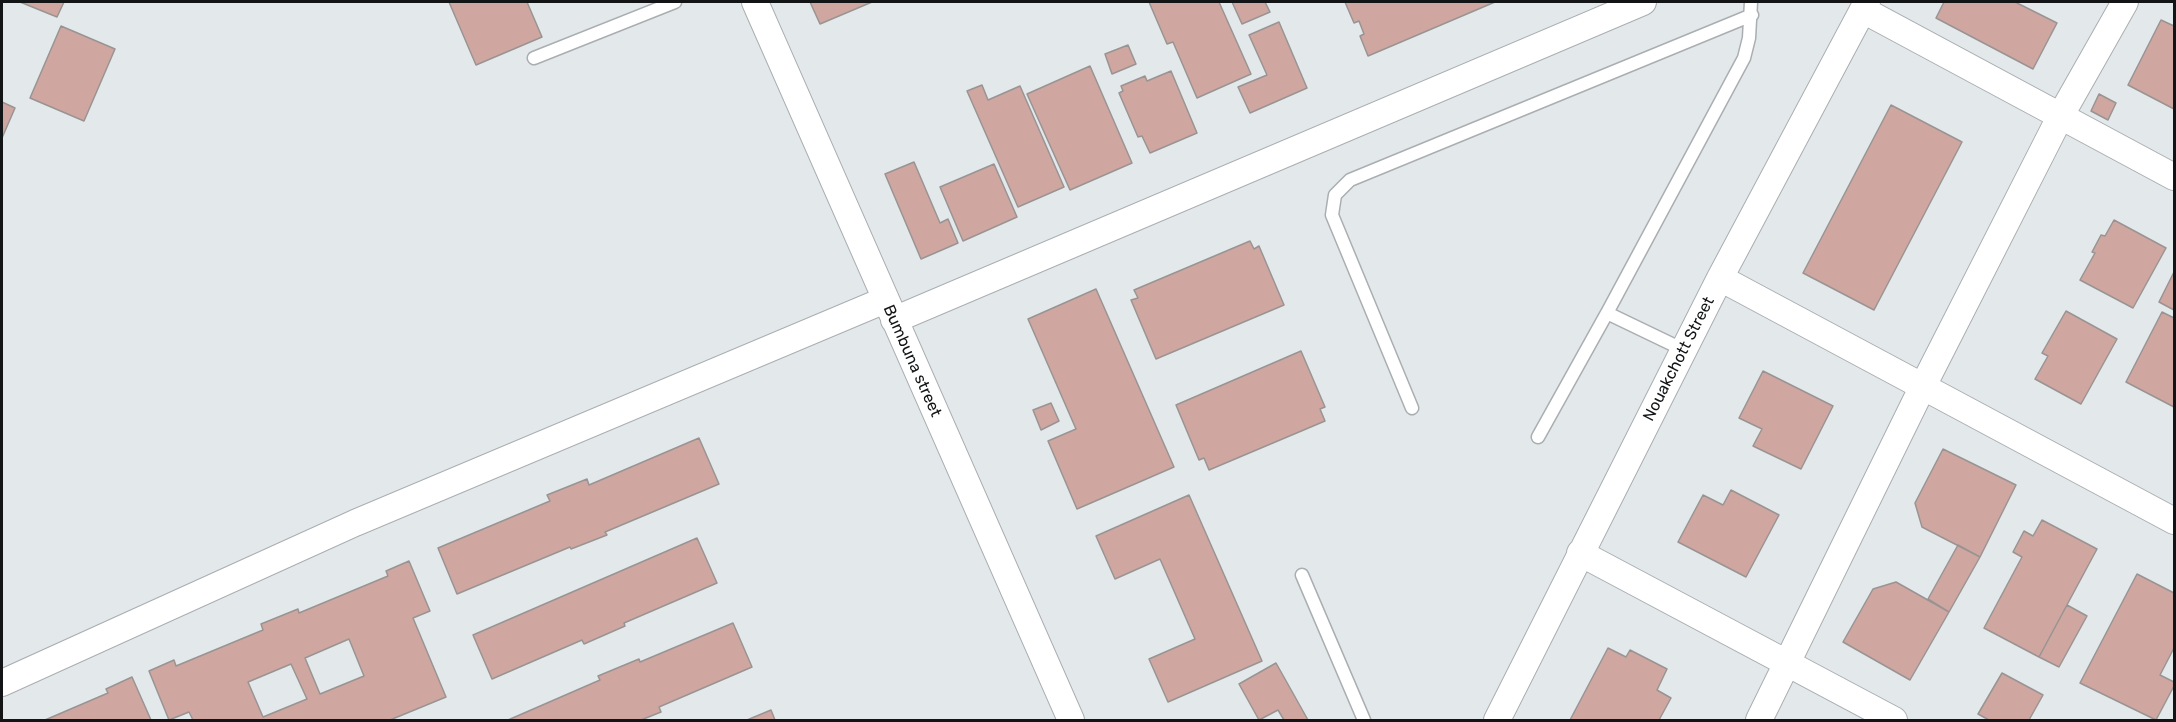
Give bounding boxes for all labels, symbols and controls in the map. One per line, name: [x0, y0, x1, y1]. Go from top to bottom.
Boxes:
street label: Nouakchott Street: [1639, 294, 1719, 424]
street label: Bumbuna street: [879, 302, 945, 420]

